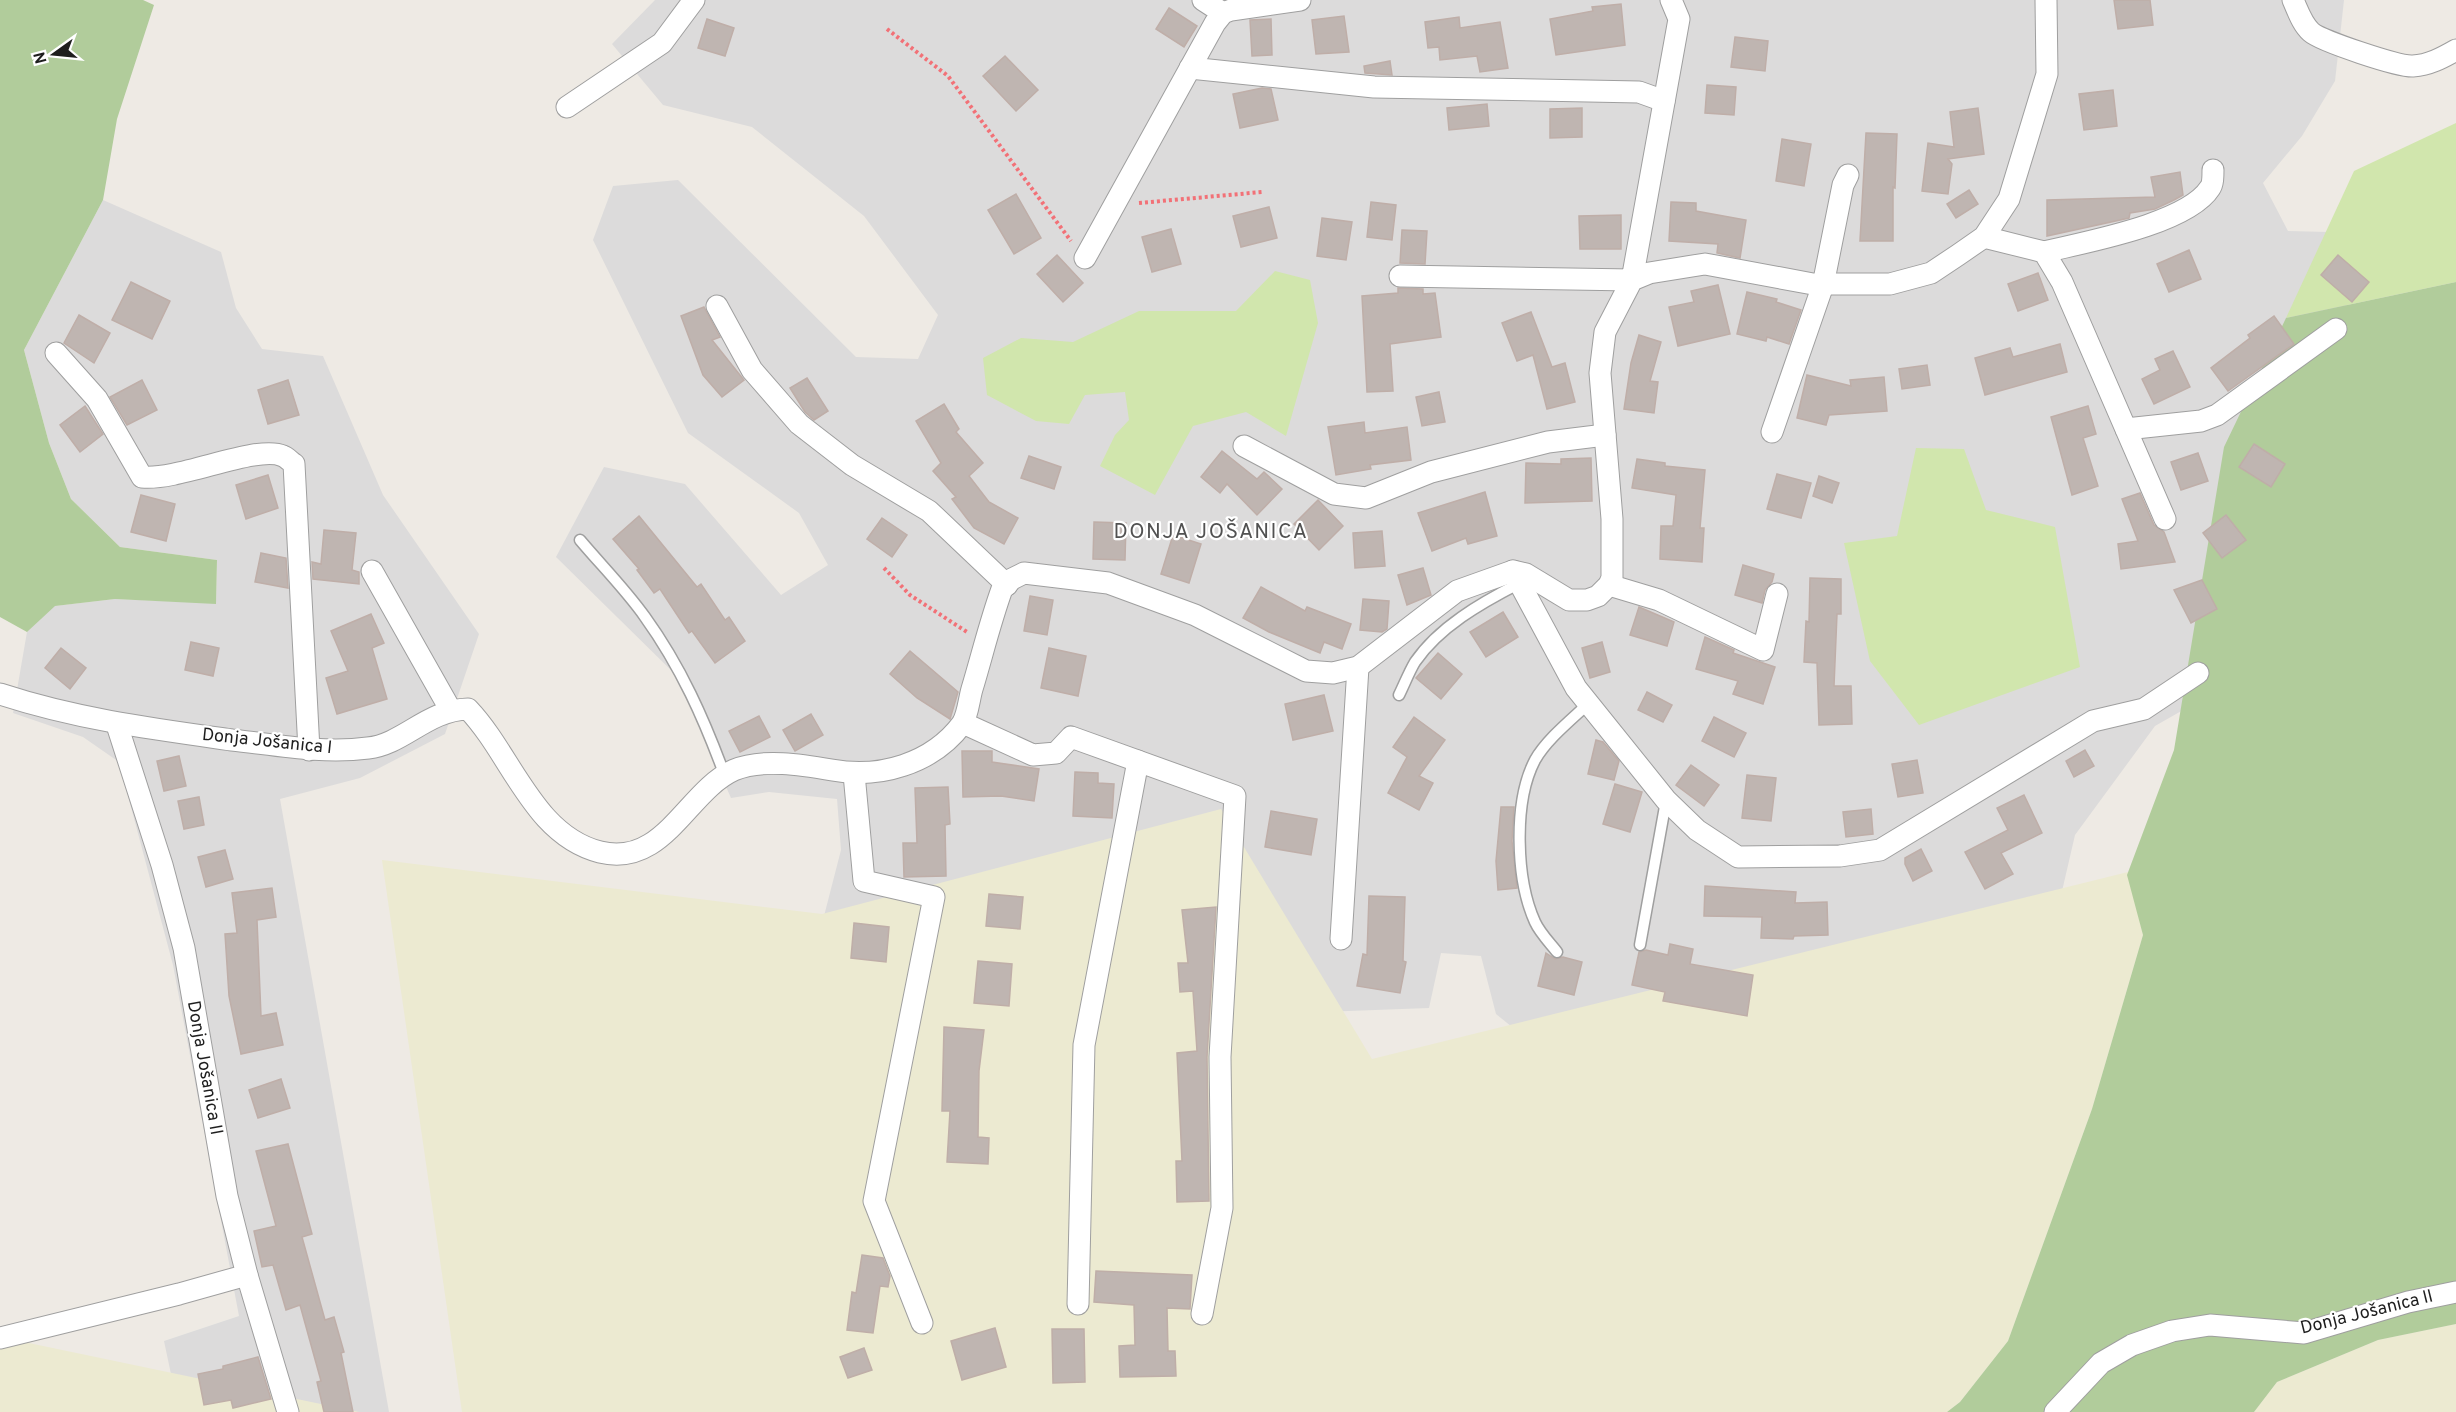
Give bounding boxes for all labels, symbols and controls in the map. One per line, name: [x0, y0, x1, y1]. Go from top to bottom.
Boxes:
north arrow: [24, 24, 84, 84]
text: N: [30, 49, 53, 66]
district label: DONJA JOŠANICA: [1114, 518, 1308, 546]
street label: Donja Jošanica I: [201, 724, 333, 760]
street label: Donja Jošanica II: [181, 999, 227, 1137]
street label: Donja Jošanica II: [2298, 1285, 2436, 1341]

